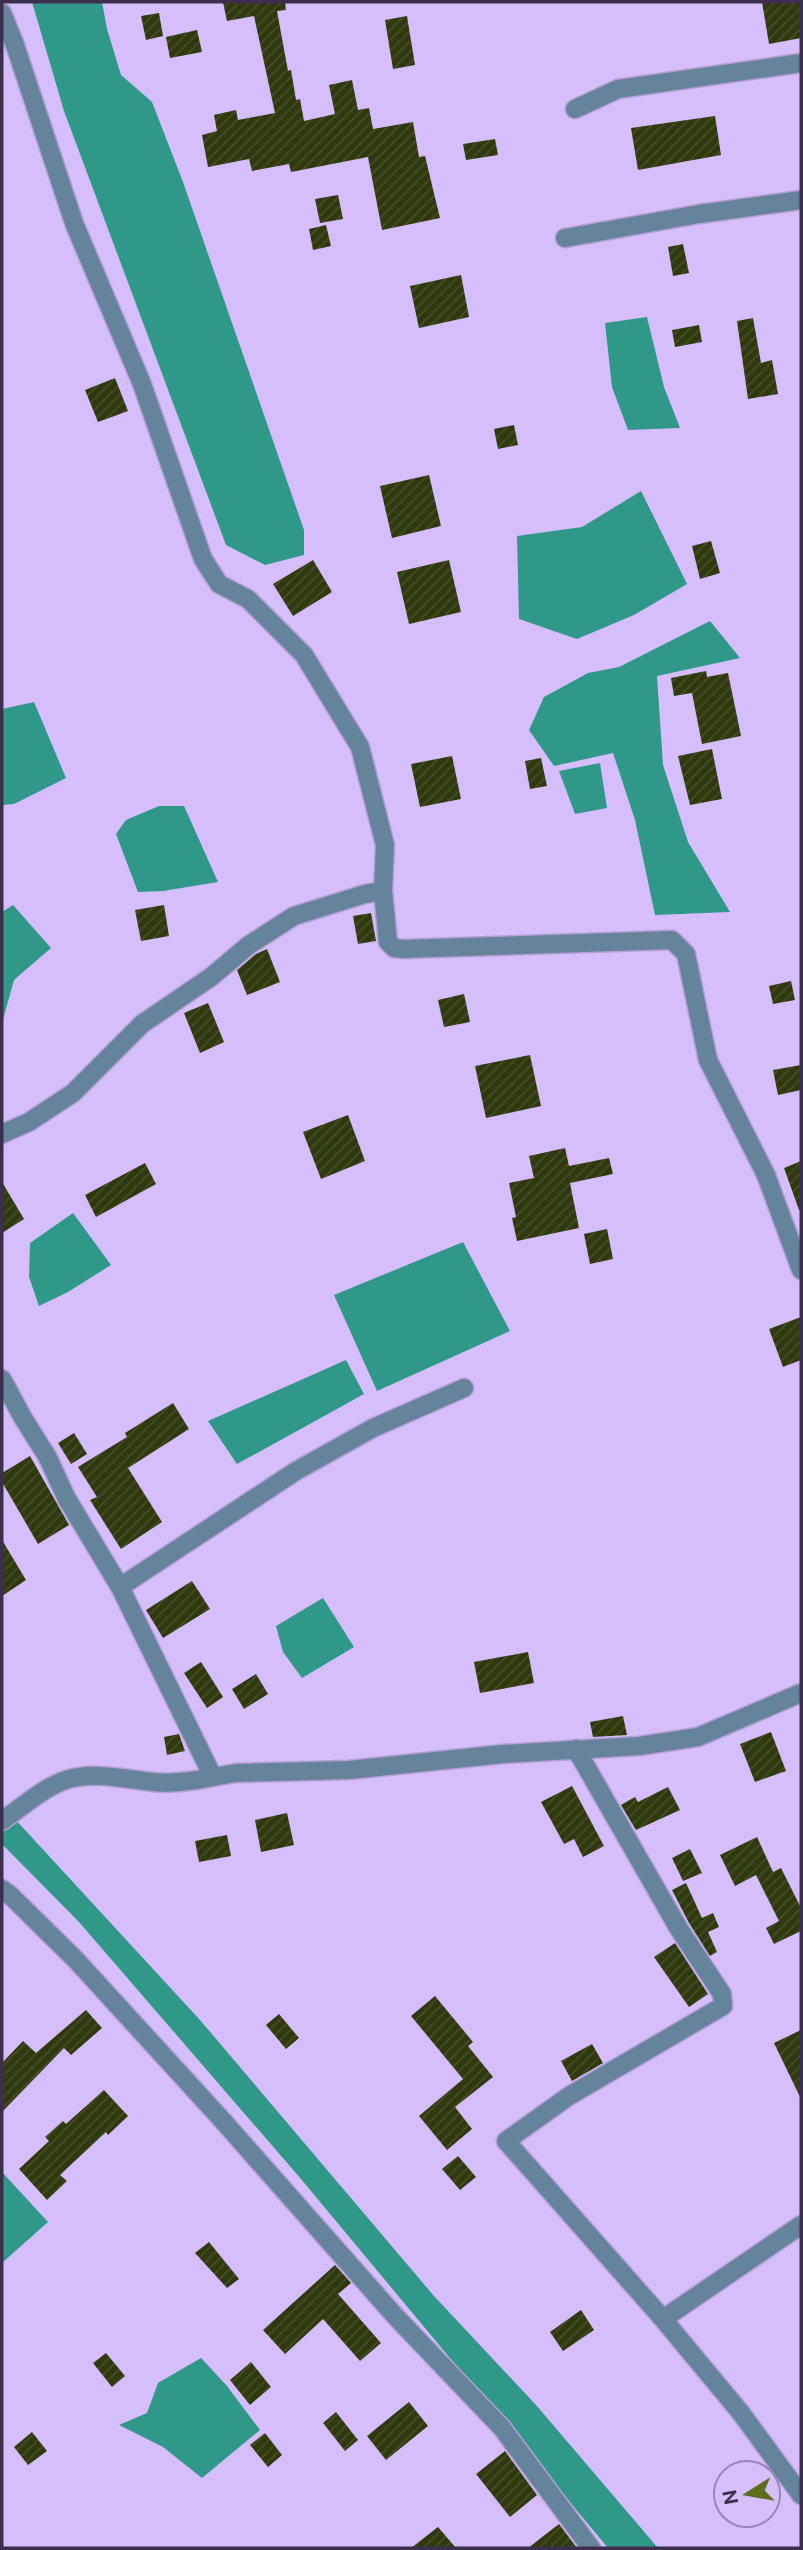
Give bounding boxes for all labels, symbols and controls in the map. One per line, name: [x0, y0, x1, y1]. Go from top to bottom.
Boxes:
north arrow: [712, 2459, 782, 2529]
text: N: [718, 2488, 743, 2507]

